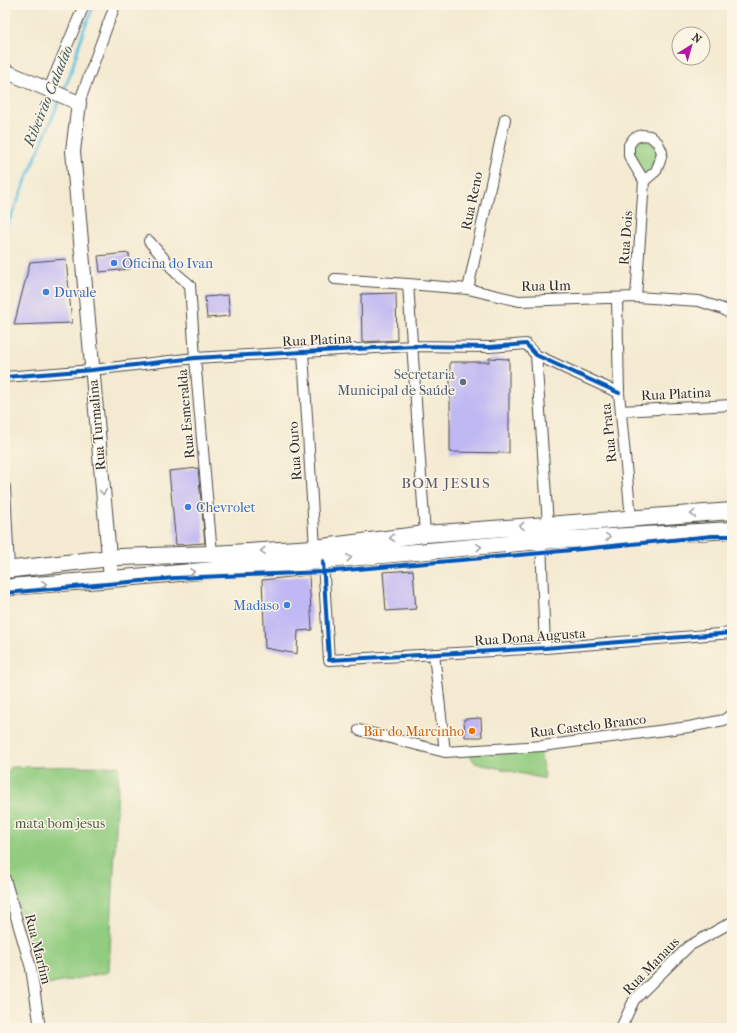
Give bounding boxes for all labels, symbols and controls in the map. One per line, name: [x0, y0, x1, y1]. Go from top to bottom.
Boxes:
north arrow: [671, 26, 711, 66]
text: N: [689, 31, 704, 47]
water label: Ribeirão Caladão: [19, 43, 76, 150]
street label: Rua Reno: [458, 170, 486, 232]
street label: Rua Dois: [616, 210, 636, 266]
place label: Oficina do Ivan: [122, 255, 213, 272]
marker: Oficina do Ivan: [109, 258, 119, 268]
street label: Rua Um: [521, 277, 571, 295]
place label: Duvale: [54, 284, 97, 301]
marker: Duvale: [41, 287, 51, 297]
street label: Rua Platina: [282, 330, 353, 350]
place label: Secretaria Municipal de Saúde: [337, 366, 456, 399]
street label: Rua Esmeralda: [174, 368, 198, 459]
marker: Secretaria Municipal de Saúde: [458, 377, 468, 387]
street label: Rua Turmalina: [85, 378, 109, 471]
street label: Rua Platina: [641, 384, 712, 404]
street label: Rua Prata: [597, 402, 621, 464]
street label: Rua Ouro: [284, 421, 306, 481]
district label: BOM JESUS: [401, 474, 491, 492]
one-way arrow: [99, 489, 108, 495]
place label: Chevrolet: [196, 499, 256, 516]
marker: Chevrolet: [183, 502, 193, 512]
one-way arrow: [690, 509, 696, 518]
one-way arrow: [519, 522, 525, 531]
one-way arrow: [605, 532, 611, 541]
one-way arrow: [389, 533, 395, 542]
one-way arrow: [476, 542, 482, 551]
one-way arrow: [260, 547, 266, 556]
one-way arrow: [346, 554, 352, 563]
one-way arrow: [189, 567, 195, 576]
one-way arrow: [41, 580, 47, 589]
place label: Madaso: [233, 597, 279, 614]
marker: Madaso: [282, 600, 292, 610]
street label: Rua Dona Augusta: [474, 625, 587, 649]
street label: Rua Castelo Branco: [529, 710, 647, 742]
place label: Bar do Marcinho: [363, 723, 464, 740]
marker: Bar do Marcinho: [467, 726, 477, 736]
park label: mata bom jesus: [15, 815, 105, 832]
street label: Rua Marfim: [21, 912, 55, 986]
street label: Rua Manaus: [619, 933, 683, 999]

